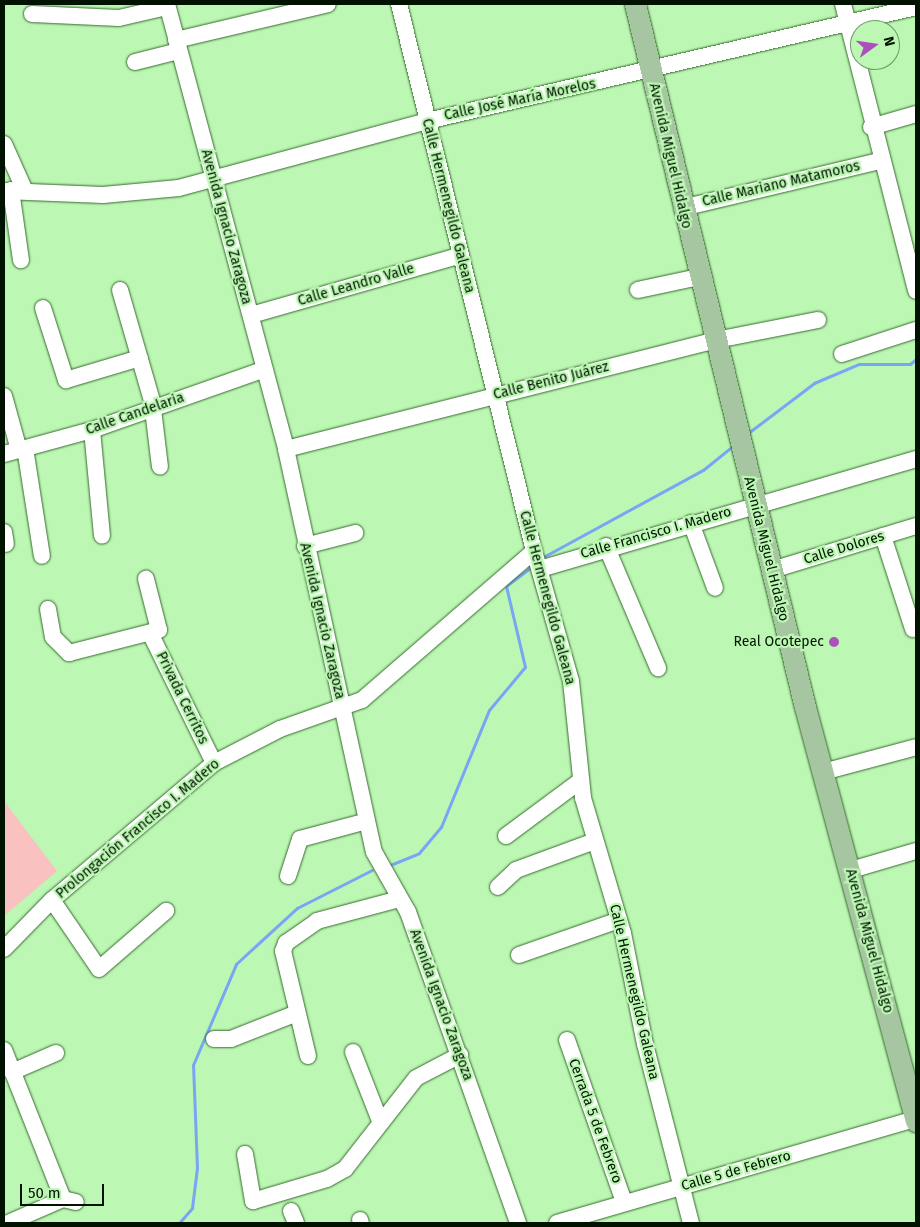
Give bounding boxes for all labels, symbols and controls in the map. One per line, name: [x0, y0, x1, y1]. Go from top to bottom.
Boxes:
north arrow: [850, 20, 900, 70]
text: N: [880, 35, 898, 48]
street label: Calle José María Morelos: [443, 76, 597, 124]
street label: Avenida Miguel Hidalgo: [645, 82, 695, 230]
street label: Calle Hermenegildo Galeana: [418, 117, 478, 295]
street label: Avenida Ignacio Zaragoza: [197, 148, 255, 306]
street label: Calle Mariano Matamoros: [701, 158, 861, 210]
street label: Calle Leandro Valle: [296, 260, 416, 310]
street label: Calle Benito Juárez: [492, 359, 610, 403]
street label: Calle Candelaria: [84, 389, 186, 439]
street label: Avenida Miguel Hidalgo: [740, 475, 792, 623]
street label: Calle Francisco I. Madero: [579, 503, 733, 563]
street label: Calle Hermenegildo Galeana: [516, 509, 578, 687]
street label: Calle Dolores: [802, 528, 886, 568]
street label: Avenida Ignacio Zaragoza: [296, 541, 348, 701]
place label: Real Ocotepec: [734, 634, 824, 650]
marker: Real Ocotepec: [828, 636, 840, 648]
street label: Privada Cerritos: [152, 649, 212, 747]
street label: Prolongación Francisco I. Madero: [53, 756, 223, 902]
street label: Avenida Miguel Hidalgo: [842, 867, 896, 1015]
street label: Calle Hermenegildo Galeana: [606, 903, 662, 1081]
street label: Avenida Ignacio Zaragoza: [406, 927, 476, 1083]
street label: Cerrada 5 de Febrero: [565, 1056, 625, 1186]
street label: Calle 5 de Febrero: [679, 1147, 793, 1195]
scale bar: [22, 1174, 106, 1206]
text: 50 m: [28, 1184, 61, 1202]

